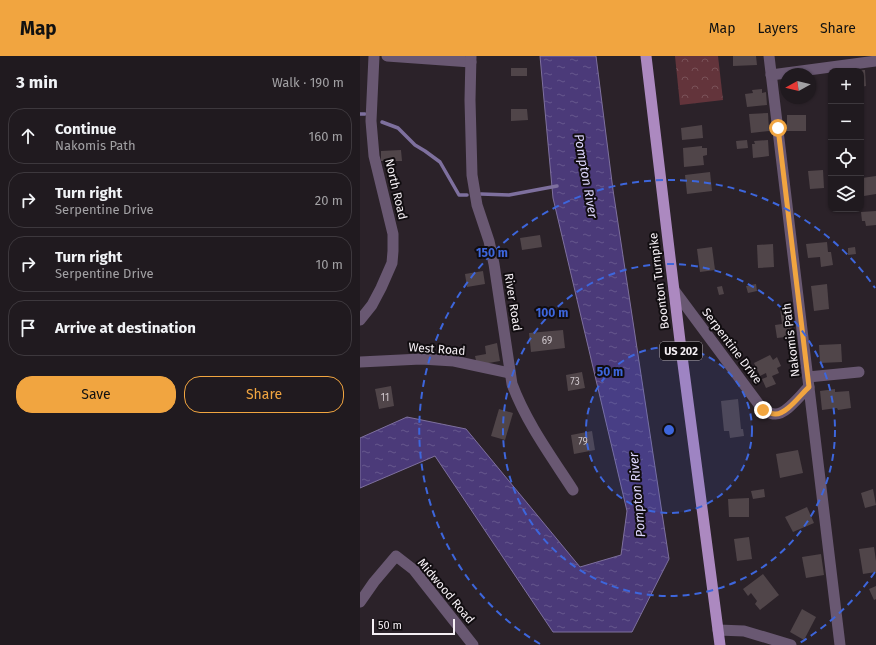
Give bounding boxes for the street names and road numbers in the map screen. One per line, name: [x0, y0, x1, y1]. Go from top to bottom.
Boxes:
street label: North Road: [382, 157, 410, 221]
street label: Boonton Turnpike: [646, 232, 672, 330]
street label: River Road: [502, 272, 524, 332]
street label: Nakomis Path: [780, 302, 802, 378]
street label: Serpentine Drive: [699, 305, 765, 387]
street label: West Road: [408, 340, 466, 358]
road number: US 202: [660, 342, 702, 360]
street label: Midwood Road: [415, 556, 477, 626]

